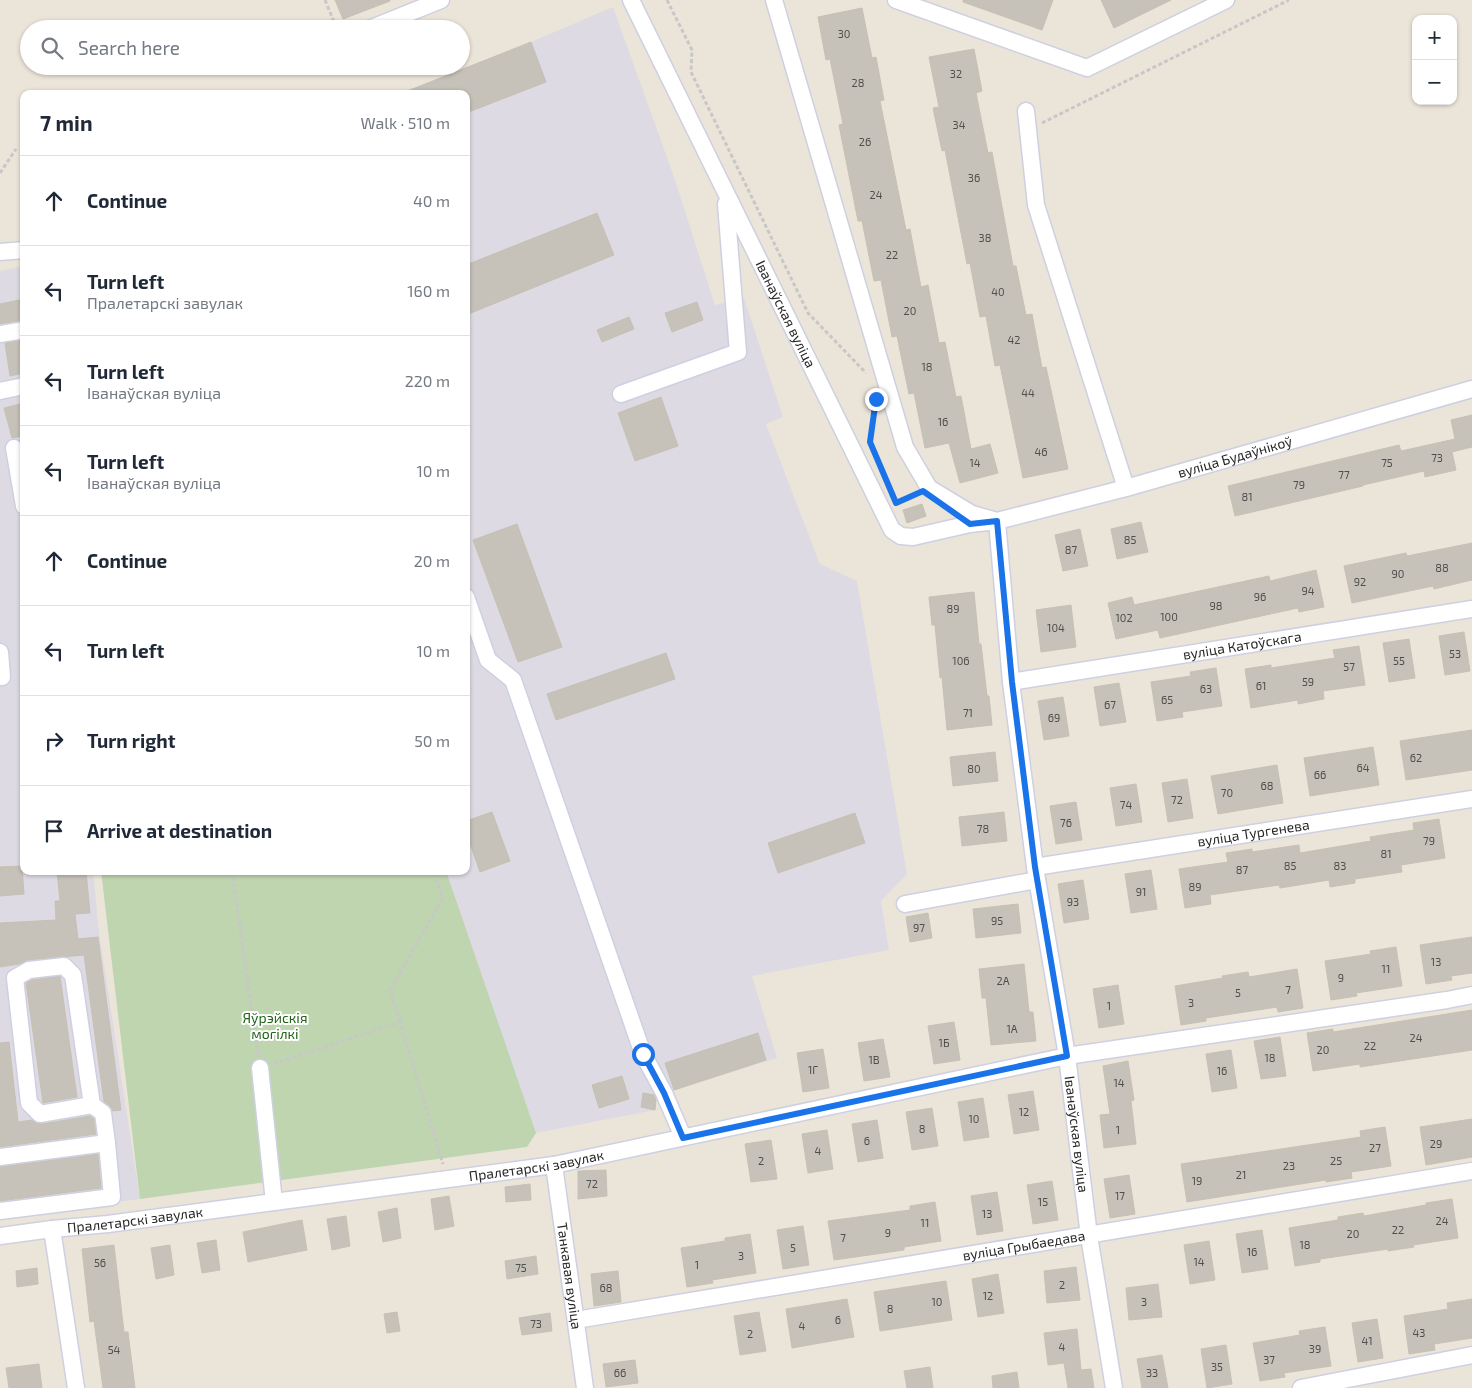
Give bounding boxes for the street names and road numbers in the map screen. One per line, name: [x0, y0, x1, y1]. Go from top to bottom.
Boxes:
street label: Іванаўская вуліца: [753, 257, 820, 370]
street label: вуліца Будаўнікоў: [1176, 432, 1295, 481]
street label: вуліца Катоўскага: [1182, 627, 1303, 663]
street label: вуліца Тургенева: [1196, 815, 1311, 850]
street label: Іванаўская вуліца: [1062, 1075, 1093, 1194]
street label: Пралетарскі завулак: [468, 1146, 606, 1184]
street label: Пралетарскі завулак: [66, 1202, 204, 1236]
street label: Танкавая вуліца: [554, 1221, 586, 1330]
street label: вуліца Грыбаедава: [961, 1226, 1086, 1264]

